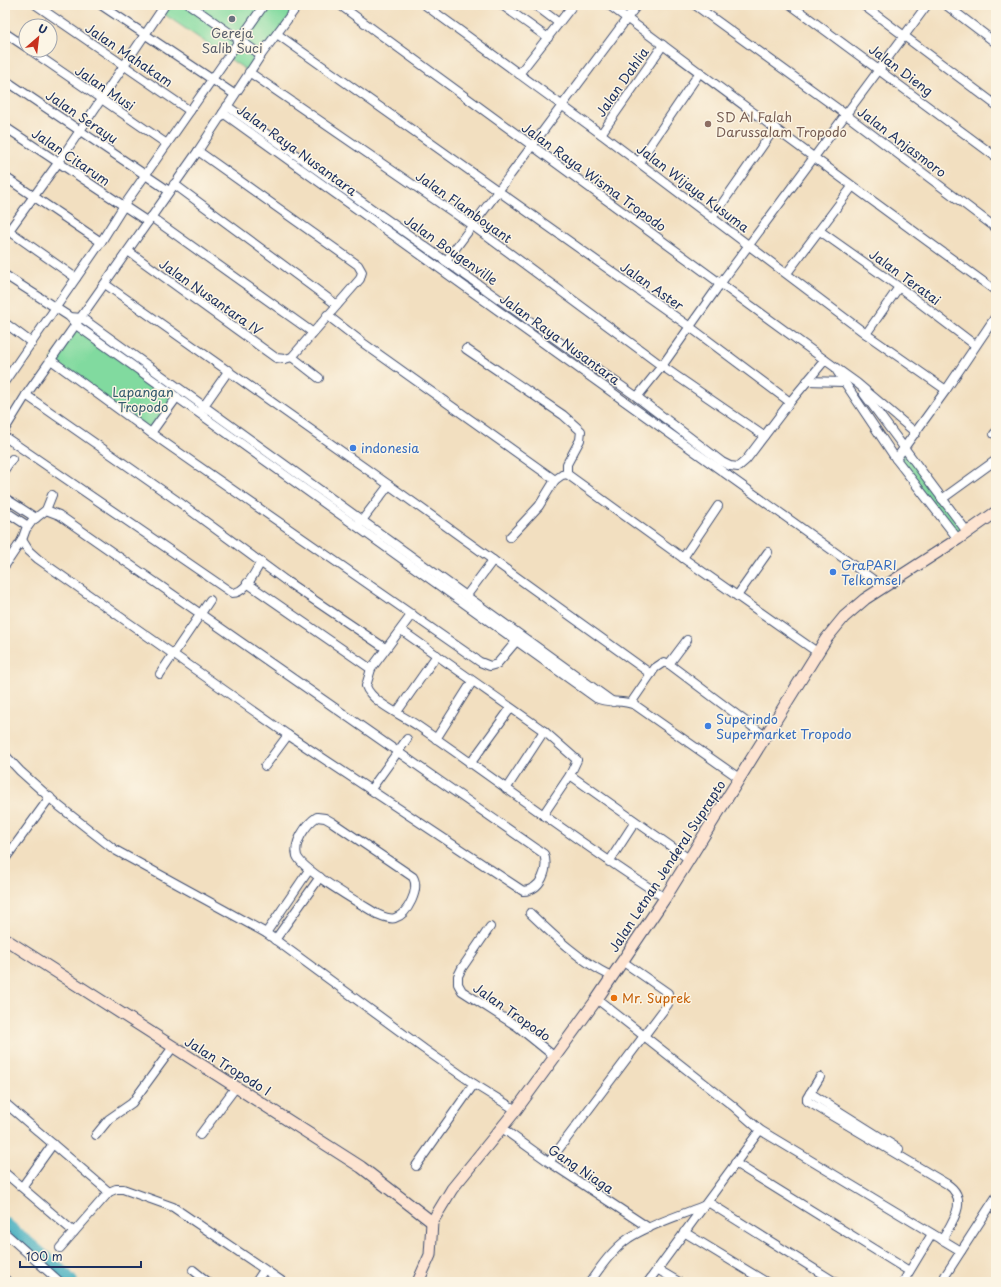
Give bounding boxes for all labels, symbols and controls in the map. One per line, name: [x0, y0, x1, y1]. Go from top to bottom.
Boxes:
marker: Gereja Salib Suci: [227, 14, 237, 24]
north arrow: [18, 18, 58, 58]
street label: Jalan Mahakam: [82, 18, 177, 91]
text: U: [35, 19, 51, 38]
place label: Gereja Salib Suci: [201, 23, 263, 57]
street label: Jalan Dieng: [865, 39, 937, 100]
street label: Jalan Dahlia: [591, 43, 653, 120]
street label: Jalan Musi: [72, 61, 139, 115]
street label: Jalan Serayu: [42, 85, 122, 148]
street label: Jalan Raya Nusantara: [233, 99, 362, 200]
street label: Jalan Anjasmoro: [854, 102, 951, 181]
place label: SD Al Falah Darussalam Tropodo: [716, 107, 847, 141]
street label: Jalan Raya Wisma Tropodo: [518, 118, 670, 236]
marker: SD Al Falah Darussalam Tropodo: [703, 119, 713, 129]
street label: Jalan Citarum: [28, 123, 114, 190]
street label: Jalan Wijaya Kusuma: [633, 139, 754, 237]
street label: Jalan Flamboyant: [412, 166, 516, 247]
street label: Jalan Bougenville: [401, 210, 502, 289]
street label: Jalan Teratai: [866, 244, 945, 309]
street label: Jalan Nusantara IV: [156, 254, 267, 339]
street label: Jalan Aster: [617, 257, 689, 315]
street label: Jalan Raya Nusantara: [496, 288, 625, 389]
park label: Lapangan Tropodo: [112, 382, 174, 416]
place label: indonesia: [361, 438, 419, 457]
marker: indonesia: [348, 443, 358, 453]
place label: GraPARI Telkomsel: [841, 555, 901, 589]
marker: GraPARI Telkomsel: [828, 567, 838, 577]
place label: Superindo Supermarket Tropodo: [716, 709, 851, 743]
marker: Superindo Supermarket Tropodo: [703, 721, 713, 731]
street label: Jalan Letnan Jenderal Suprapto: [604, 776, 730, 956]
street label: Jalan Tropodo: [470, 978, 555, 1045]
place label: Mr. Suprek: [622, 988, 691, 1007]
marker: Mr. Suprek: [609, 993, 619, 1003]
street label: Jalan Tropodo I: [181, 1031, 275, 1100]
street label: Gang Niaga: [545, 1140, 619, 1198]
scale bar: [20, 1243, 141, 1269]
text: 100 m: [26, 1247, 63, 1265]

